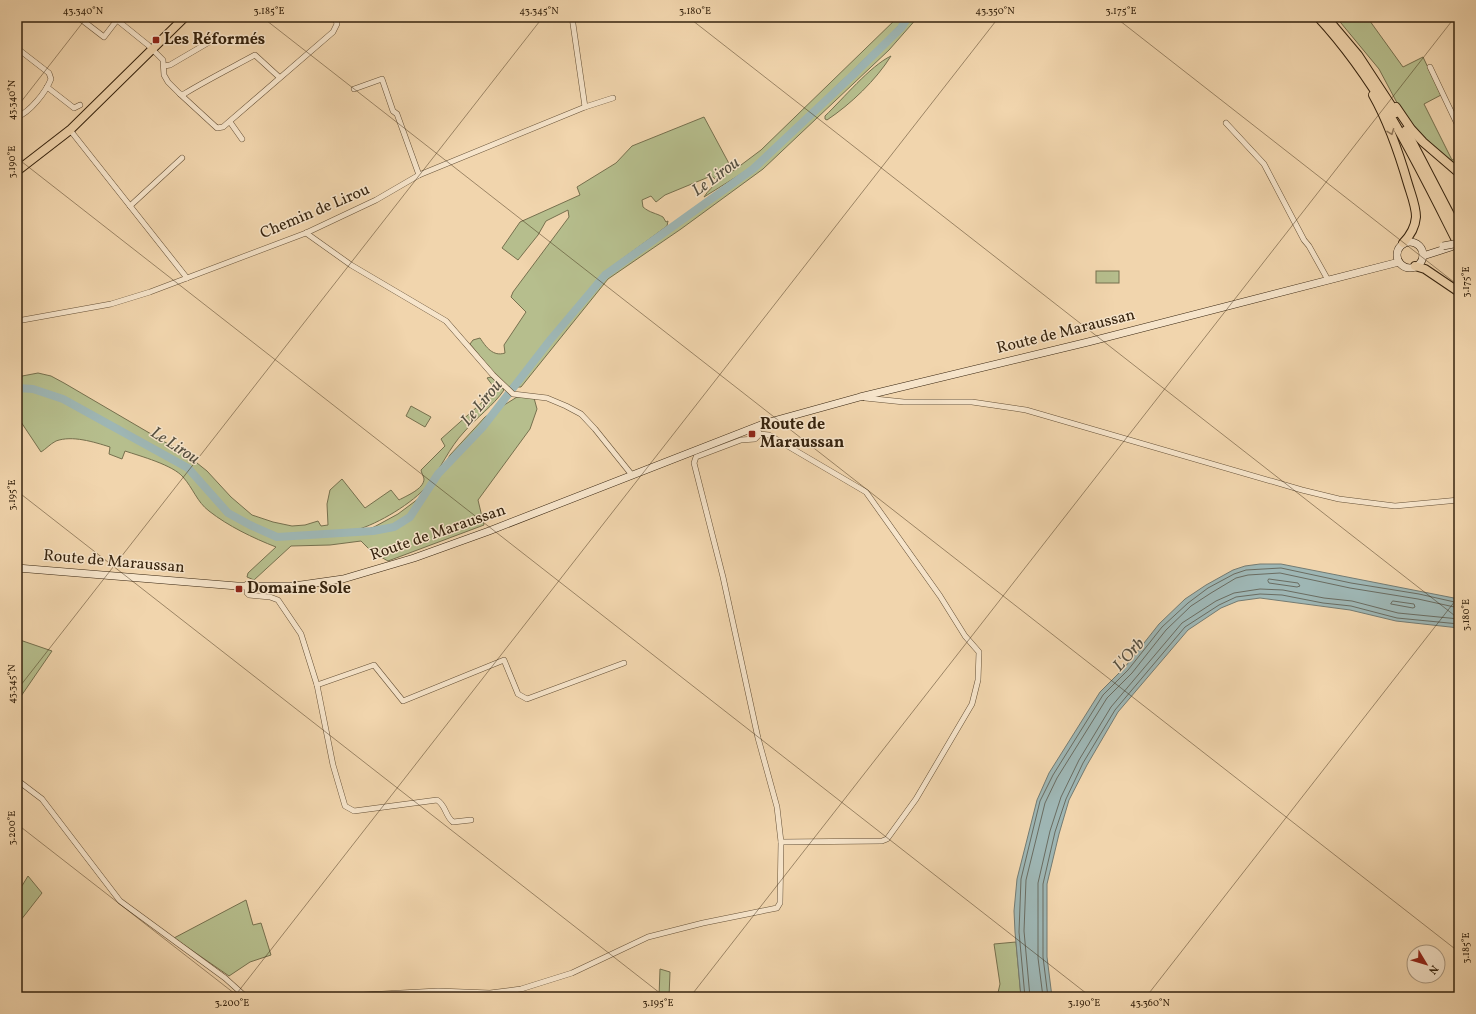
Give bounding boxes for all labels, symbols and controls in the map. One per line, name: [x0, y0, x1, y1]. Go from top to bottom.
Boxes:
text: 43.340°N: [63, 4, 104, 18]
text: 3.185°E: [254, 4, 284, 18]
text: 43.345°N: [519, 4, 559, 18]
text: 3.180°E: [679, 4, 711, 18]
text: 43.350°N: [975, 4, 1015, 18]
text: 3.175°E: [1106, 4, 1136, 18]
place label: Les Réformés: [164, 29, 265, 51]
marker: Les Réformés: [151, 35, 161, 45]
text: 43.340°N: [5, 79, 19, 120]
one-way arrow: [1386, 128, 1394, 135]
text: 3.190°E: [5, 146, 19, 178]
water label: Le Lirou: [687, 152, 745, 202]
street label: Chemin de Lirou: [257, 179, 373, 245]
text: 3.175°E: [1459, 267, 1473, 297]
street label: Route de Maraussan: [994, 304, 1138, 360]
water label: Le Lirou: [456, 375, 508, 431]
place label: Route de Maraussan: [760, 414, 845, 454]
water label: Le Lirou: [146, 422, 204, 471]
marker: Route de Maraussan: [747, 429, 757, 439]
text: 3.195°E: [5, 479, 19, 511]
street label: Route de Maraussan: [367, 499, 509, 567]
street label: Route de Maraussan: [42, 545, 186, 579]
place label: Domaine Sole: [247, 578, 351, 600]
marker: Domaine Sole: [234, 584, 244, 594]
text: 3.180°E: [1459, 599, 1473, 631]
water label: L'Orb: [1108, 633, 1150, 677]
text: 43.345°N: [5, 664, 19, 704]
text: 3.200°E: [5, 811, 19, 845]
text: 3.185°E: [1459, 933, 1473, 963]
north arrow: [1406, 944, 1446, 984]
text: N: [1424, 961, 1441, 977]
text: 3.200°E: [215, 996, 249, 1010]
text: 3.195°E: [642, 996, 674, 1010]
text: 3.190°E: [1068, 996, 1100, 1010]
text: 43.360°N: [1130, 996, 1170, 1010]

